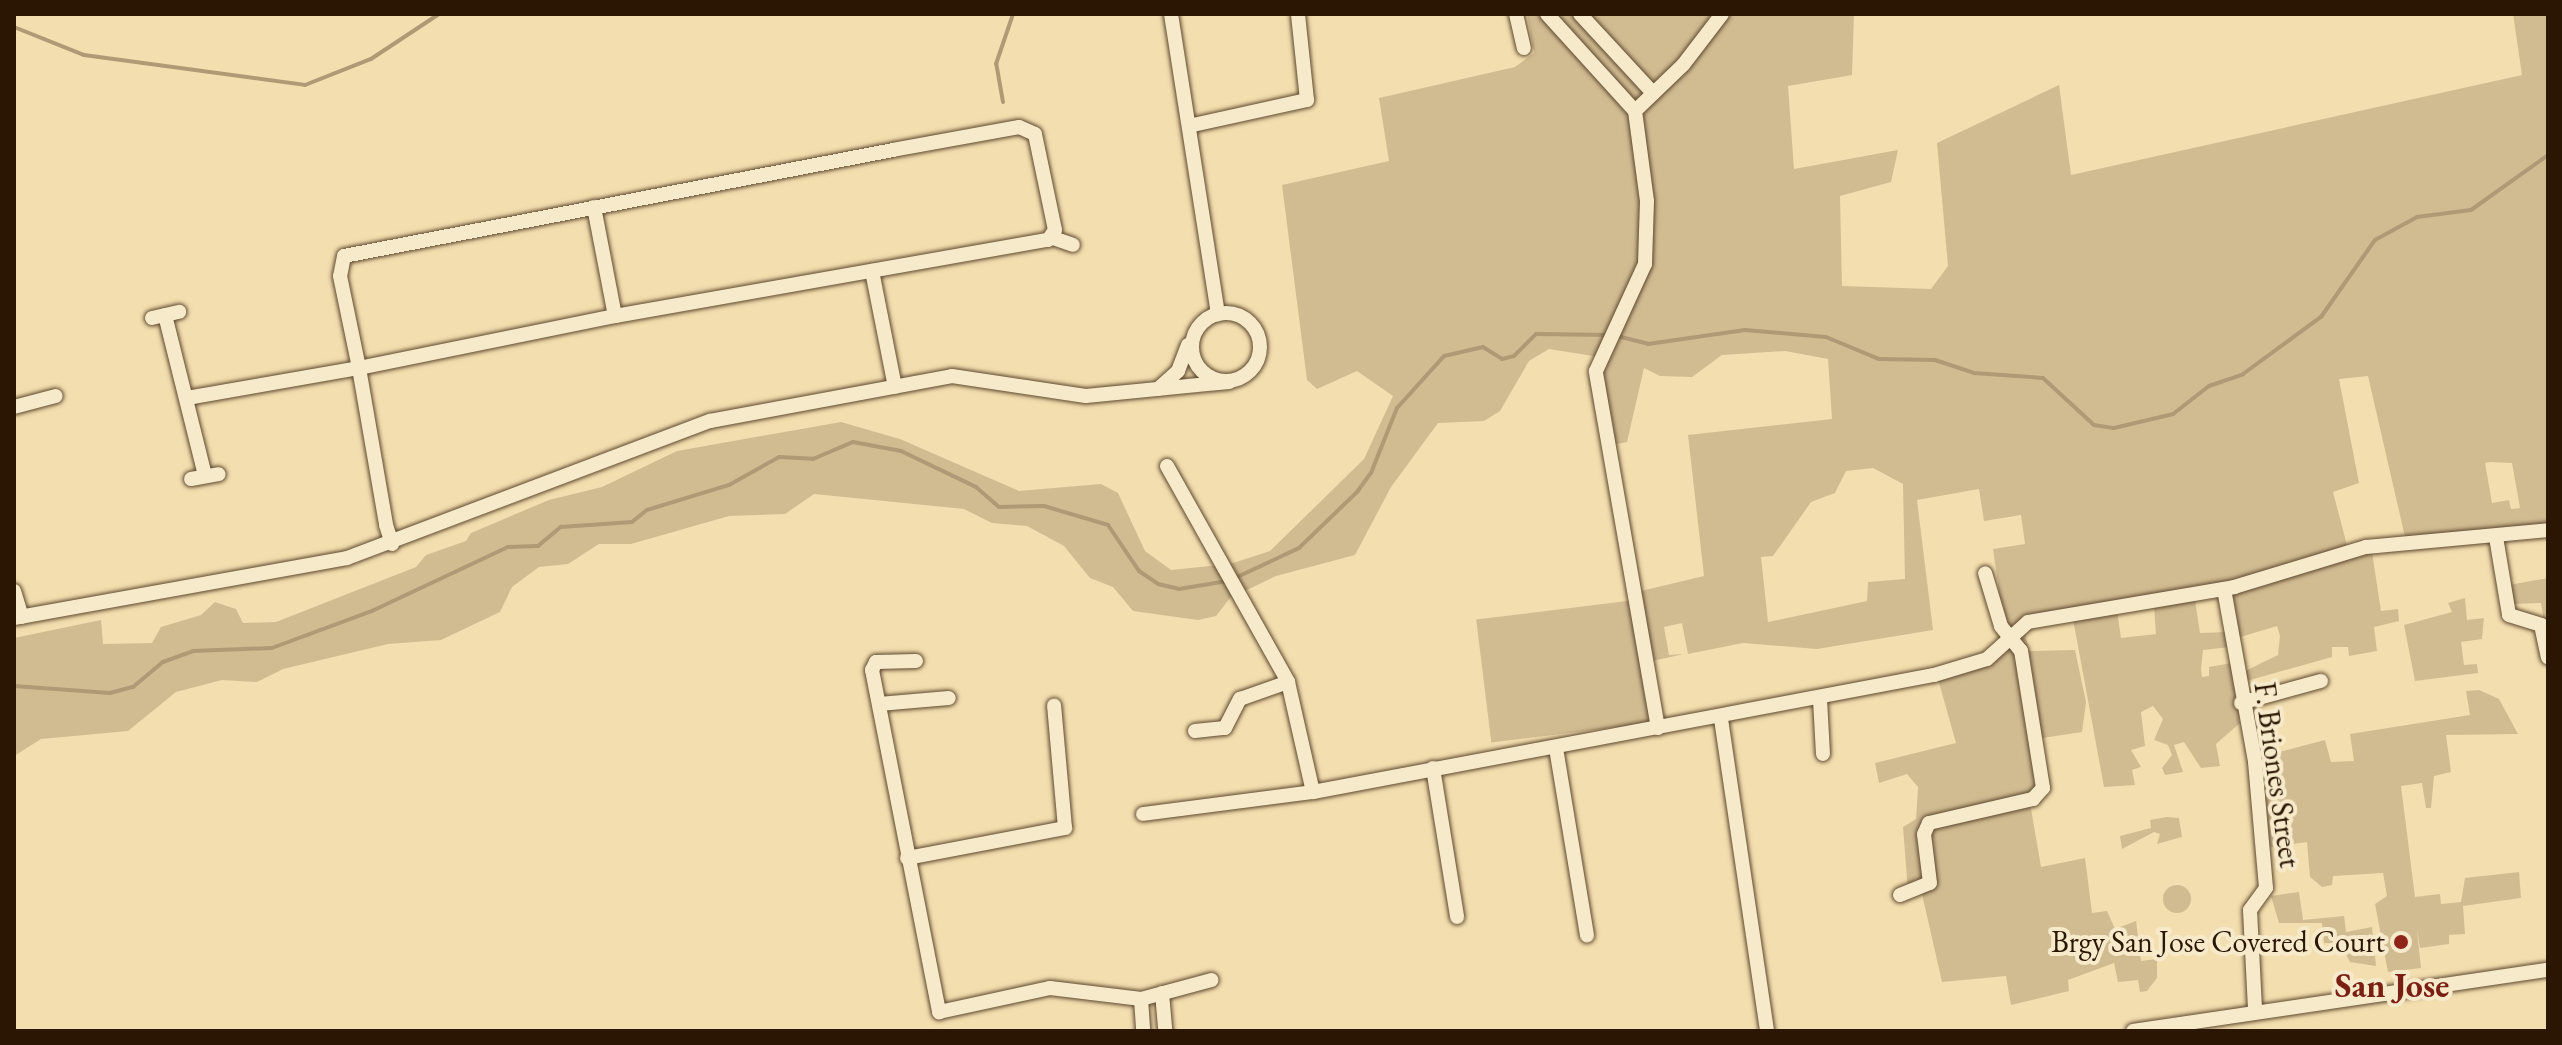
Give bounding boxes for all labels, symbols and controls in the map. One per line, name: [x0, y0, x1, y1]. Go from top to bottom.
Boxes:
street label: F. Briones Street: [2246, 680, 2308, 870]
place label: Brgy San Jose Covered Court: [2051, 924, 2385, 960]
marker: Brgy San Jose Covered Court: [2392, 933, 2410, 951]
district label: San Jose: [2335, 966, 2449, 1006]

